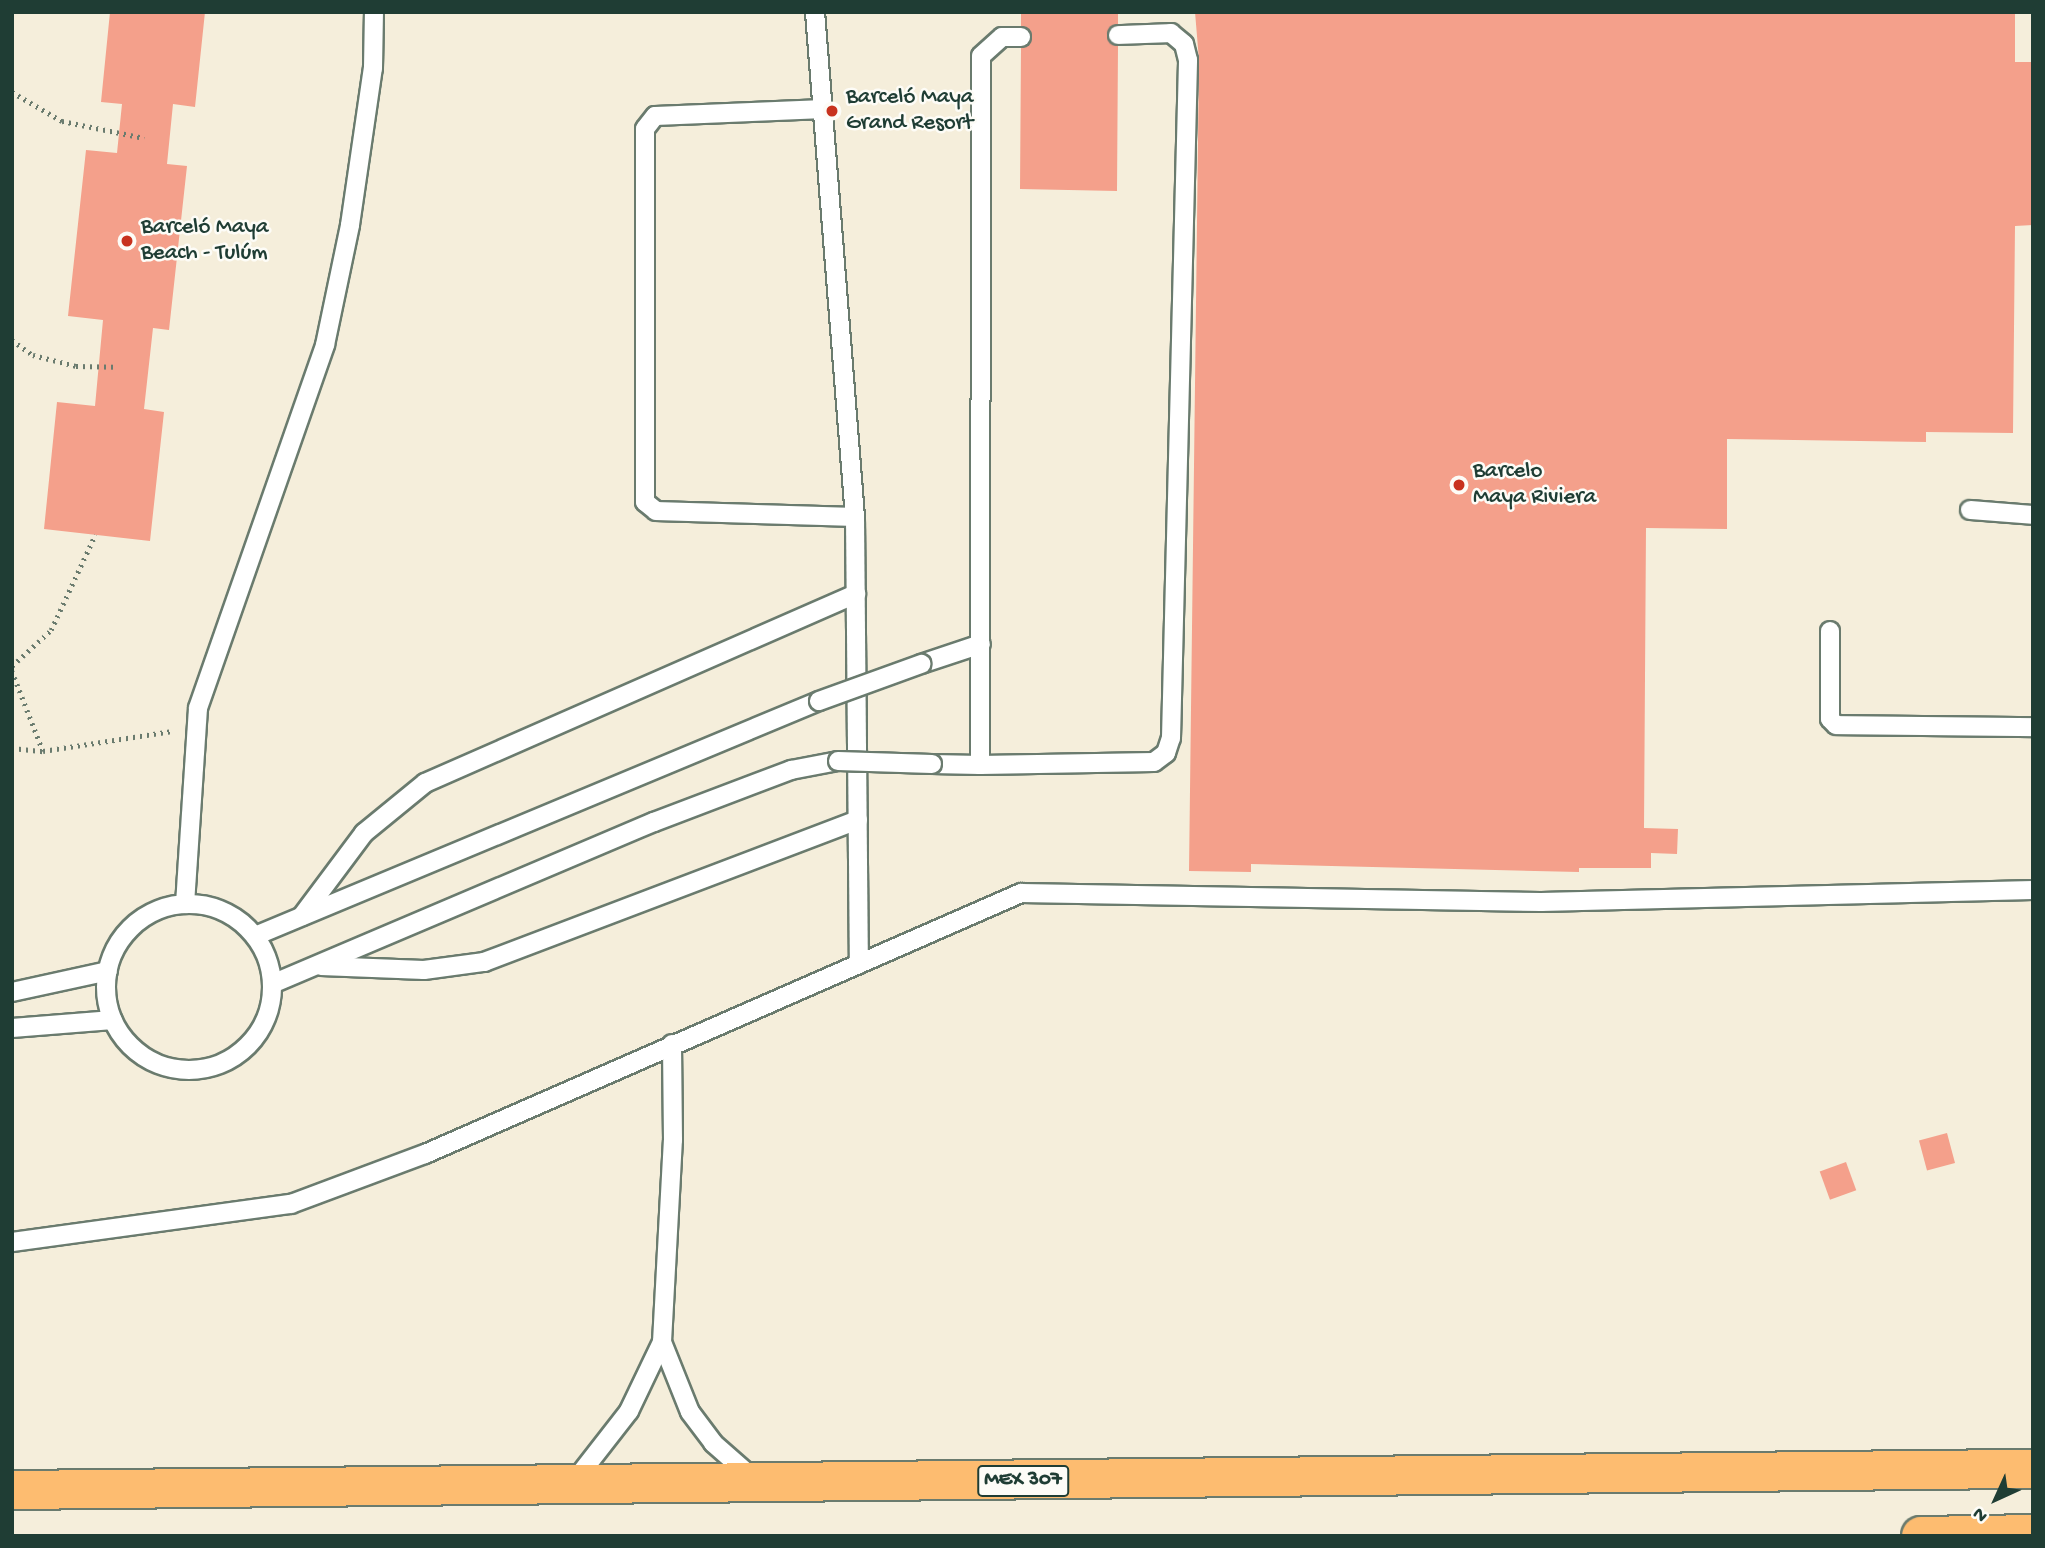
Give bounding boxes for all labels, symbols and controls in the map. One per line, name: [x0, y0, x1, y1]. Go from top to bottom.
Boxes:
place label: Barceló Maya Grand Resort: [846, 84, 974, 138]
marker: Barceló Maya Grand Resort: [824, 103, 840, 119]
place label: Barceló Maya Beach - Tulúm: [141, 214, 269, 268]
marker: Barceló Maya Beach - Tulúm: [119, 233, 135, 249]
place label: Barcelo Maya Riviera: [1473, 458, 1596, 512]
marker: Barcelo Maya Riviera: [1451, 477, 1467, 493]
road number: MEX 307: [976, 1464, 1070, 1498]
north arrow: [1961, 1464, 2031, 1534]
text: N: [1968, 1502, 1993, 1527]

